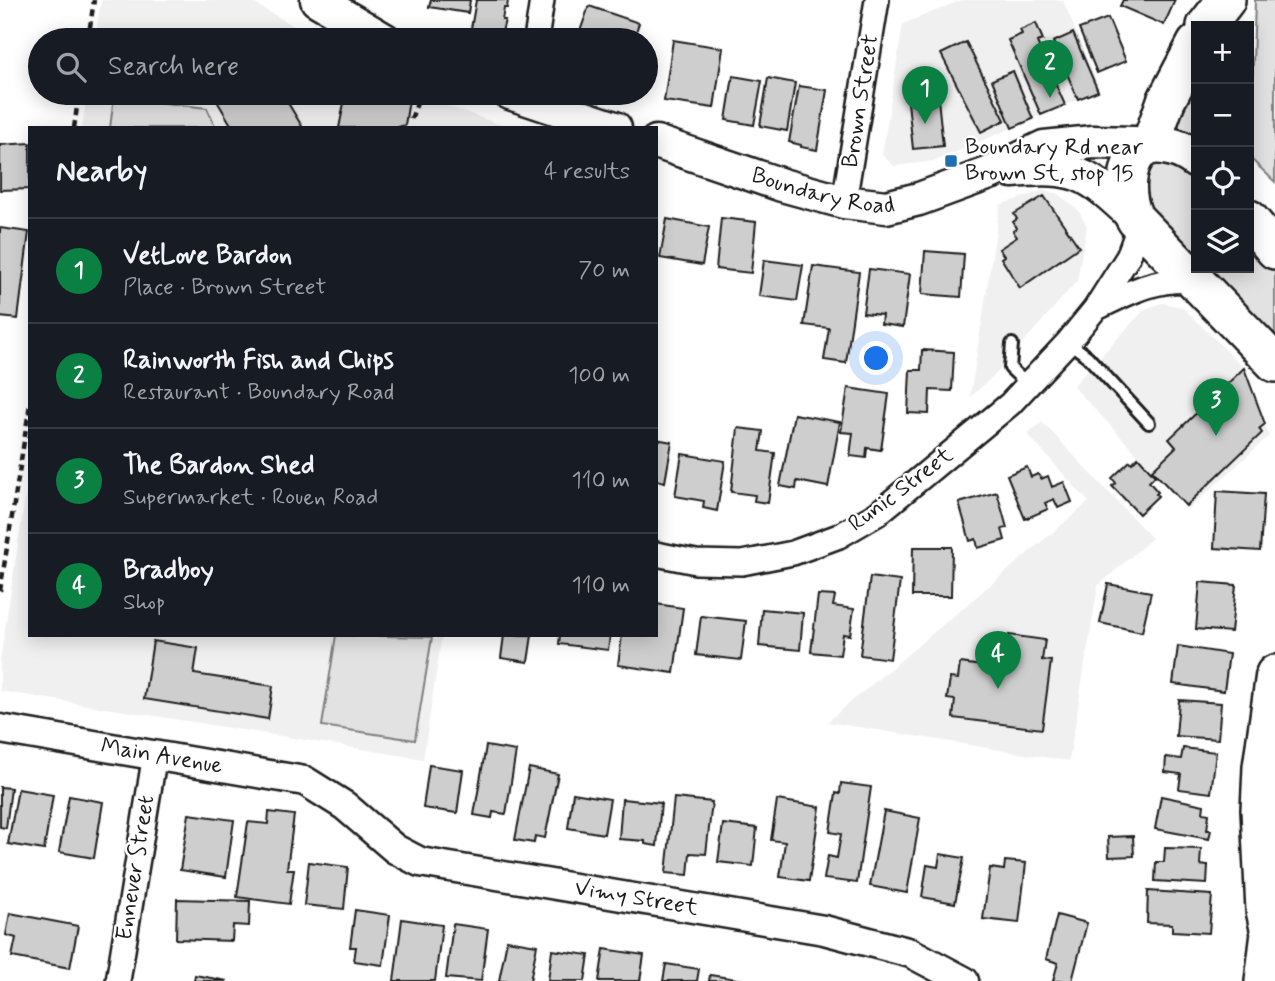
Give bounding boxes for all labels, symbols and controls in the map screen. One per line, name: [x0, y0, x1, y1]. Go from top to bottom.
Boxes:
map controls: [1191, 21, 1254, 273]
button: +: [1191, 21, 1254, 84]
search box: [28, 28, 658, 105]
street label: Brown Street: [836, 32, 886, 170]
pin: 2: [1027, 40, 1073, 98]
icon: search: [52, 48, 90, 86]
text: Search here: [108, 50, 239, 84]
pin: 1: [902, 66, 948, 124]
button: −: [1191, 84, 1254, 147]
place label: Boundary Rd near Brown St, stop 15: [965, 133, 1143, 189]
button: locate: [1191, 147, 1254, 210]
text: Nearby: [56, 152, 147, 191]
marker: Boundary Rd near Brown St, stop 15: [943, 153, 959, 169]
text: 4 results: [544, 157, 630, 187]
street label: Boundary Road: [747, 161, 898, 222]
button: layers: [1191, 210, 1254, 273]
text: VetLove Bardon: [123, 239, 292, 273]
text: 1: [74, 256, 84, 286]
text: 70 m: [578, 256, 630, 286]
text: Place · Brown Street: [123, 273, 326, 303]
your location: [859, 341, 893, 375]
text: Rainworth Fish and Chips: [123, 344, 394, 378]
text: 2: [73, 361, 85, 391]
text: 100 m: [568, 361, 630, 391]
text: Restaurant · Boundary Road: [123, 378, 394, 408]
pin: 3: [1193, 378, 1239, 436]
street label: Runic Street: [843, 441, 960, 539]
text: The Bardon Shed: [123, 449, 315, 483]
text: 3: [74, 466, 84, 496]
text: 110 m: [571, 466, 630, 496]
text: Supermarket · Rouen Road: [123, 483, 378, 513]
text: Bradboy: [123, 554, 214, 588]
text: 4: [72, 571, 86, 601]
text: 110 m: [571, 571, 630, 601]
text: Shop: [123, 588, 165, 618]
pin: 4: [975, 631, 1021, 689]
street label: Main Avenue: [99, 731, 225, 782]
street label: Ennever Street: [110, 793, 162, 943]
street label: Vimy Street: [572, 873, 701, 924]

